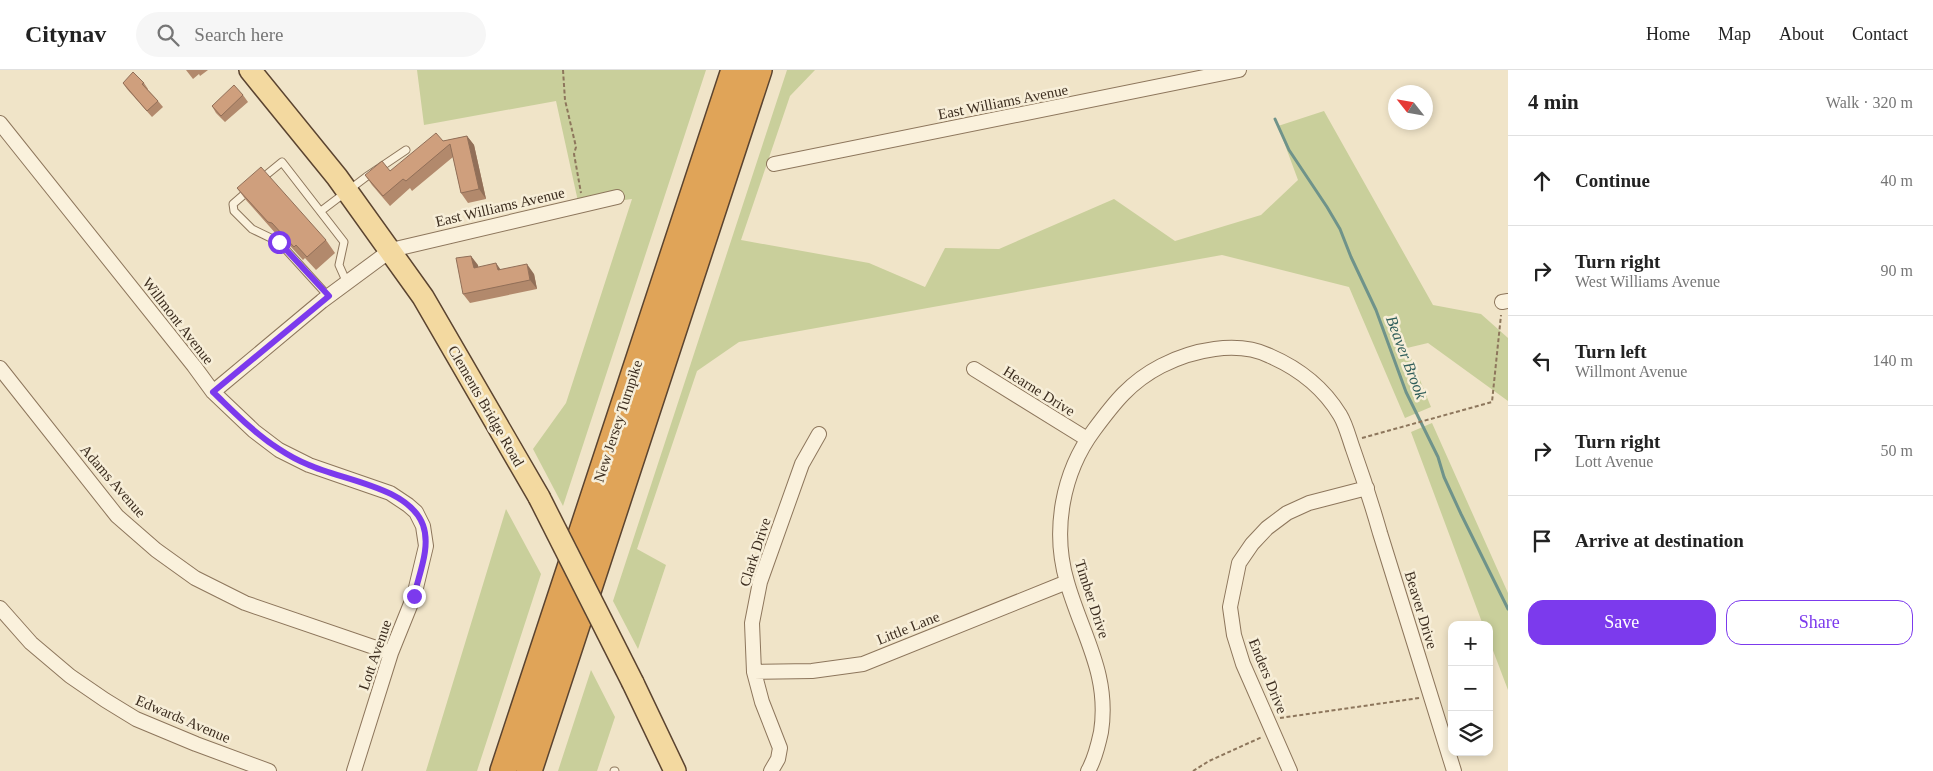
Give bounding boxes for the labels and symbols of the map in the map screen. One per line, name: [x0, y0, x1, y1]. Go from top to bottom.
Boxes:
street label: East Williams Avenue: [937, 81, 1070, 122]
north arrow: [1388, 85, 1433, 130]
street label: East Williams Avenue: [434, 184, 567, 230]
route start: [268, 231, 291, 254]
street label: Willmont Avenue: [139, 275, 217, 368]
water label: Beaver Brook: [1383, 313, 1431, 402]
street label: Clements Bridge Road: [445, 343, 527, 470]
street label: New Jersey Turnpike: [591, 358, 645, 484]
street label: Hearne Drive: [1000, 363, 1078, 419]
street label: Adams Avenue: [77, 441, 149, 521]
street label: Clark Drive: [736, 515, 774, 588]
street label: Timber Drive: [1072, 558, 1112, 641]
street label: Beaver Drive: [1402, 569, 1440, 651]
route end: [403, 585, 426, 608]
street label: Little Lane: [874, 608, 942, 648]
street label: Lott Avenue: [355, 617, 395, 692]
street label: Enders Drive: [1246, 636, 1290, 716]
street label: Edwards Avenue: [133, 692, 233, 746]

